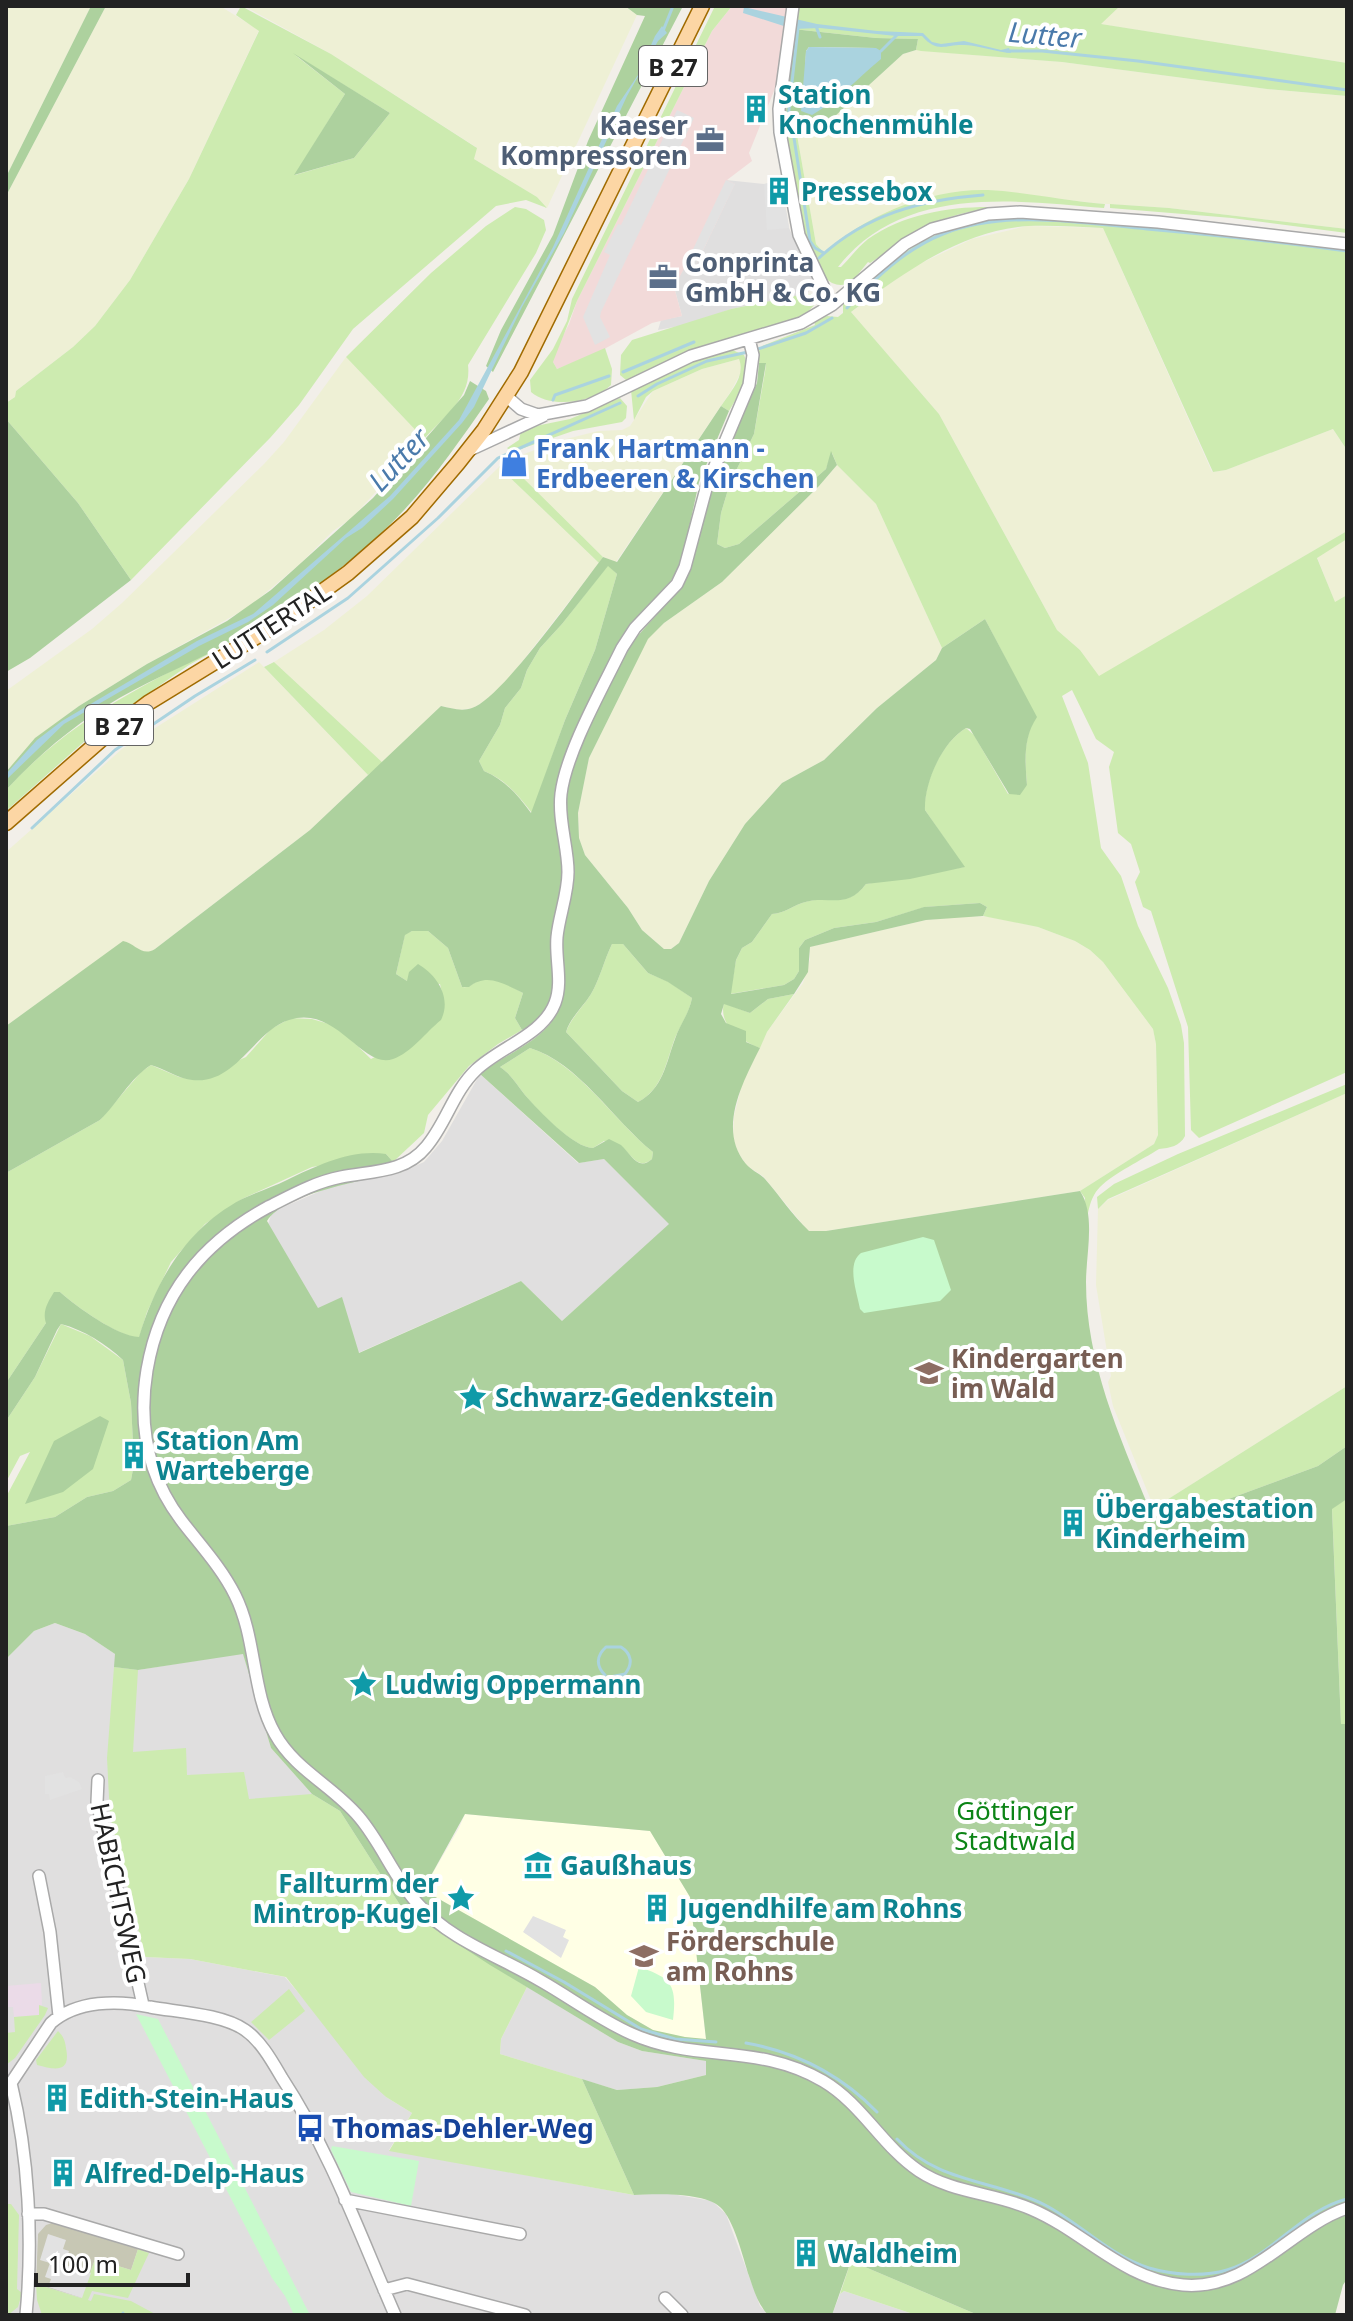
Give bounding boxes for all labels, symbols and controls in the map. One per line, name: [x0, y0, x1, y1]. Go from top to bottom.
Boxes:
water label: Lutter: [1007, 12, 1085, 56]
road number: B 27: [639, 46, 707, 86]
place label: Station Knochenmühle: [778, 76, 974, 142]
building icon: Station Knochenmühle: [741, 94, 771, 124]
place label: Kaeser Kompressoren: [500, 107, 688, 173]
office icon: Kaeser Kompressoren: [695, 125, 725, 155]
place label: Pressebox: [801, 173, 933, 209]
building icon: Pressebox: [764, 176, 794, 206]
place label: Conprinta GmbH & Co. KG: [685, 244, 881, 310]
office icon: Conprinta GmbH & Co. KG: [648, 262, 678, 292]
water label: Lutter: [359, 418, 438, 499]
place label: Frank Hartmann - Erdbeeren & Kirschen: [536, 430, 815, 496]
shop icon: Frank Hartmann - Erdbeeren & Kirschen: [499, 448, 529, 478]
street label: LUTTERTAL: [204, 573, 338, 677]
road number: B 27: [85, 705, 153, 745]
place label: Kindergarten im Wald: [951, 1340, 1124, 1406]
school or university icon: Kindergarten im Wald: [914, 1358, 944, 1388]
place label: Schwarz-Gedenkstein: [495, 1379, 774, 1415]
place icon: Schwarz-Gedenkstein: [458, 1382, 488, 1412]
place label: Station Am Warteberge: [156, 1422, 310, 1488]
building icon: Station Am Warteberge: [119, 1440, 149, 1470]
place label: Übergabestation Kinderheim: [1095, 1490, 1314, 1556]
building icon: Übergabestation Kinderheim: [1058, 1508, 1088, 1538]
place label: Ludwig Oppermann: [385, 1666, 641, 1702]
place icon: Ludwig Oppermann: [348, 1669, 378, 1699]
park label: Göttinger Stadtwald: [954, 1792, 1076, 1858]
street label: HABICHTSWEG: [82, 1799, 156, 1987]
place label: Gaußhaus: [560, 1847, 692, 1883]
museum icon: Gaußhaus: [523, 1850, 553, 1880]
place label: Fallturm der Mintrop-Kugel: [253, 1865, 439, 1931]
place icon: Fallturm der Mintrop-Kugel: [446, 1883, 476, 1913]
place label: Jugendhilfe am Rohns: [677, 1890, 962, 1926]
building icon: Jugendhilfe am Rohns: [642, 1893, 672, 1923]
place label: Förderschule am Rohns: [666, 1923, 835, 1989]
school or university icon: Förderschule am Rohns: [629, 1941, 659, 1971]
place label: Edith-Stein-Haus: [79, 2080, 294, 2116]
building icon: Edith-Stein-Haus: [42, 2083, 72, 2113]
place label: Thomas-Dehler-Weg: [332, 2110, 594, 2146]
bus stop icon: Thomas-Dehler-Weg: [295, 2113, 325, 2143]
place label: Alfred-Delp-Haus: [85, 2155, 305, 2191]
building icon: Alfred-Delp-Haus: [48, 2158, 78, 2188]
place label: Waldheim: [828, 2235, 958, 2271]
scale bar: [36, 2237, 188, 2287]
building icon: Waldheim: [791, 2238, 821, 2268]
text: 100 m: [48, 2247, 118, 2280]

